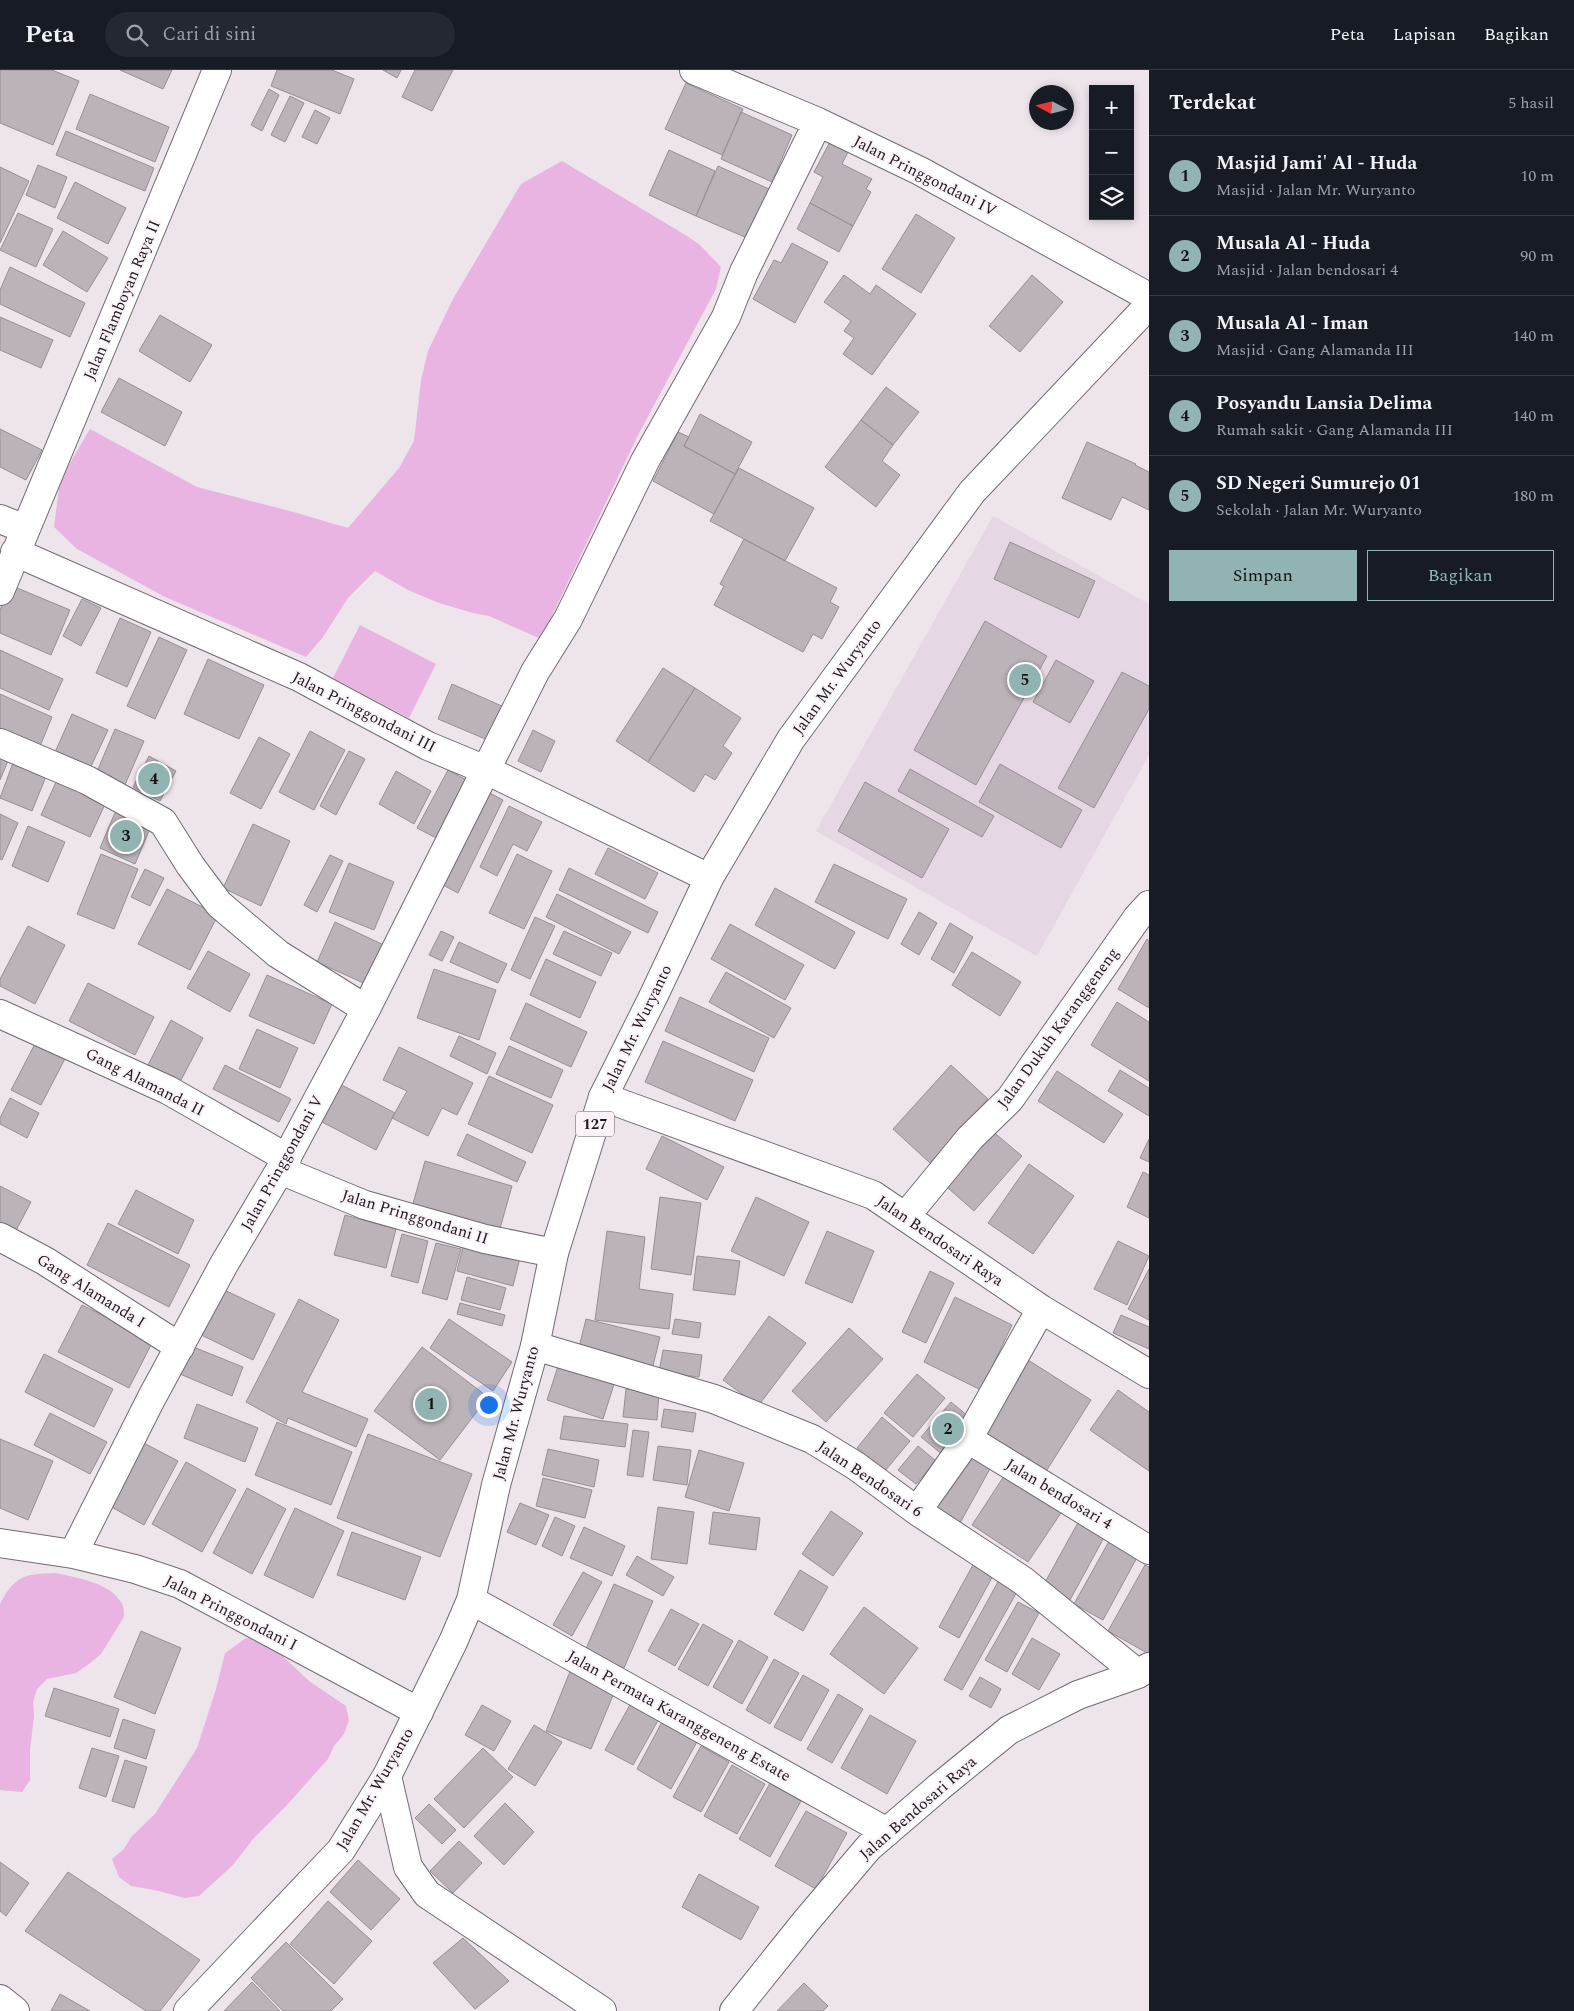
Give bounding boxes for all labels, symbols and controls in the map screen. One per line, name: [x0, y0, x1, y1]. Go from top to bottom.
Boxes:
search box: [105, 12, 455, 57]
text: Peta: [25, 17, 75, 53]
text: Cari di sini: [163, 20, 256, 49]
icon: search: [123, 21, 151, 49]
text: Peta: [1330, 21, 1365, 48]
text: Lapisan: [1393, 21, 1456, 48]
text: Bagikan: [1484, 21, 1549, 48]
north arrow: [1029, 85, 1074, 130]
map controls: [1089, 85, 1134, 220]
button: +: [1089, 85, 1134, 130]
text: Terdekat: [1169, 87, 1256, 119]
text: 5 hasil: [1508, 91, 1554, 115]
street label: Jalan Pringgondani IV: [849, 129, 1001, 223]
button: −: [1089, 130, 1134, 175]
text: Masjid Jami' Al - Huda: [1216, 149, 1417, 178]
text: 1: [1181, 164, 1189, 188]
text: 10 m: [1520, 164, 1554, 188]
button: layers: [1089, 175, 1134, 220]
text: Masjid · Jalan Mr. Wuryanto: [1216, 178, 1415, 202]
street label: Jalan Flamboyan Raya II: [77, 216, 167, 384]
text: Musala Al - Huda: [1216, 229, 1370, 258]
text: 2: [1181, 244, 1189, 268]
text: 90 m: [1520, 244, 1554, 268]
text: Masjid · Jalan bendosari 4: [1216, 258, 1398, 282]
text: Musala Al - Iman: [1216, 309, 1369, 338]
text: 3: [1181, 324, 1189, 348]
text: 140 m: [1512, 324, 1554, 348]
text: Masjid · Gang Alamanda III: [1216, 338, 1414, 362]
text: Posyandu Lansia Delima: [1216, 389, 1432, 418]
text: 4: [1181, 404, 1189, 428]
text: 140 m: [1512, 404, 1554, 428]
text: Rumah sakit · Gang Alamanda III: [1216, 418, 1453, 442]
text: SD Negeri Sumurejo 01: [1216, 469, 1421, 498]
text: 5: [1181, 484, 1189, 508]
text: 180 m: [1512, 484, 1554, 508]
text: Sekolah · Jalan Mr. Wuryanto: [1216, 498, 1422, 522]
button: Simpan: [1169, 550, 1357, 601]
button: Bagikan: [1367, 550, 1554, 601]
street label: Jalan Mr. Wuryanto: [787, 614, 887, 740]
pin: 5: [1009, 661, 1041, 699]
street label: Jalan Pringgondani III: [288, 665, 440, 759]
pin: 4: [138, 760, 170, 798]
pin: 3: [110, 817, 142, 855]
street label: Jalan Dukuh Karanggeneng: [991, 942, 1125, 1114]
street label: Jalan Mr. Wuryanto: [596, 961, 678, 1095]
street label: Gang Alamanda II: [81, 1042, 209, 1122]
street label: Jalan Pringgondani V: [235, 1091, 329, 1235]
road number: 127: [576, 1112, 614, 1136]
street label: Jalan Pringgondani II: [339, 1183, 491, 1251]
street label: Jalan Bendosari Raya: [872, 1189, 1009, 1293]
street label: Gang Alamanda I: [32, 1248, 150, 1334]
street label: Jalan Mr. Wuryanto: [487, 1343, 545, 1483]
pin: 1: [415, 1385, 447, 1423]
your location: [476, 1392, 502, 1418]
pin: 2: [932, 1410, 964, 1448]
street label: Jalan Bendosari 6: [812, 1435, 928, 1523]
street label: Jalan bendosari 4: [1001, 1453, 1117, 1535]
street label: Jalan Pringgondani I: [160, 1569, 302, 1657]
street label: Jalan Permata Karanggeneng Estate: [563, 1644, 795, 1788]
street label: Jalan Mr. Wuryanto: [330, 1723, 420, 1855]
street label: Jalan Bendosari Raya: [854, 1750, 982, 1866]

